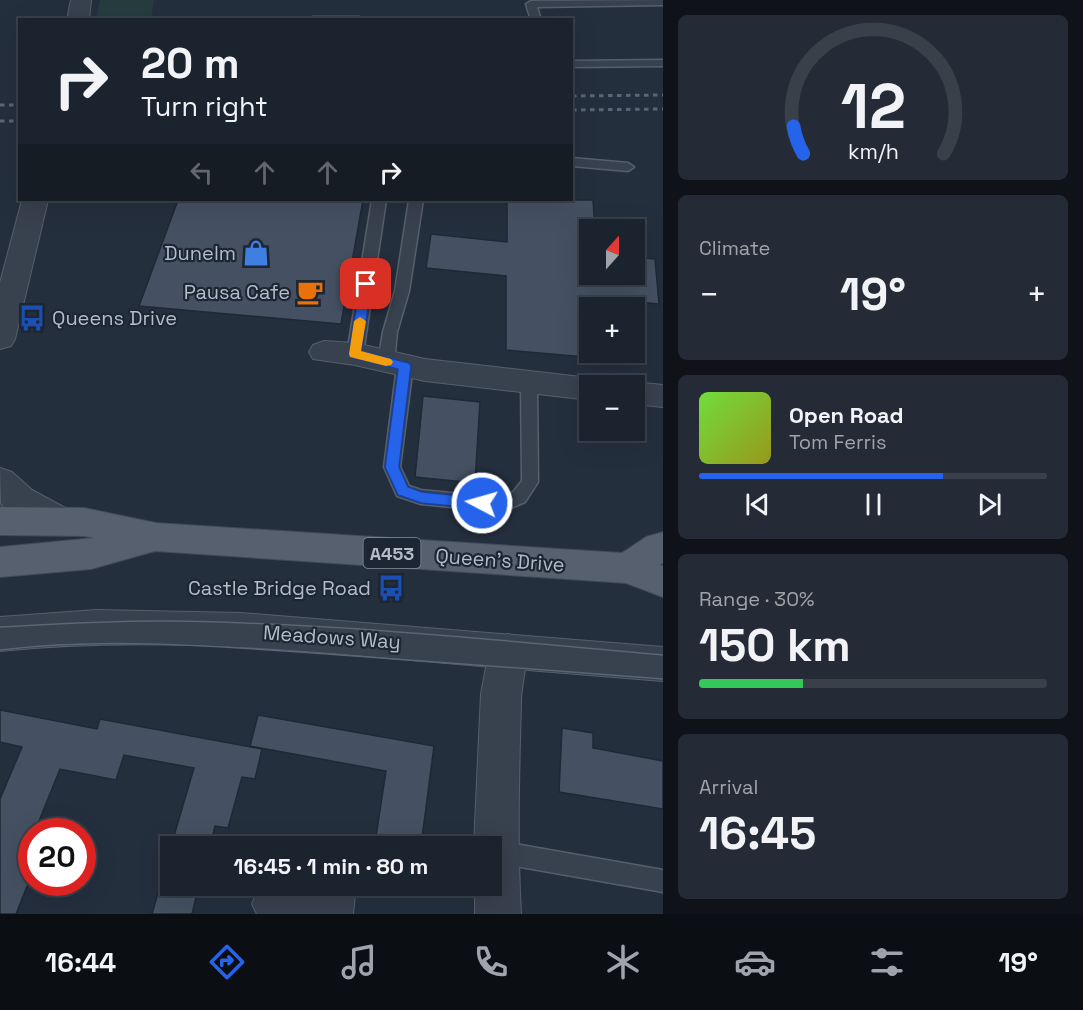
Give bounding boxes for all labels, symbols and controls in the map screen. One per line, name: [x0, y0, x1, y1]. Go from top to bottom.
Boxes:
text: 20 m: [141, 37, 240, 90]
icon: right: [42, 42, 120, 120]
text: 12: [840, 68, 906, 147]
text: Turn right: [141, 89, 268, 124]
text: km/h: [847, 139, 899, 166]
icon: left: [185, 156, 218, 189]
icon: ahead: [248, 156, 281, 189]
icon: ahead: [311, 156, 344, 189]
icon: right: [374, 156, 407, 189]
north arrow: [579, 219, 645, 285]
map controls: [579, 219, 645, 441]
text: Climate: [699, 235, 770, 261]
shop icon: Dunelm: [241, 238, 271, 268]
place label: Dunelm: [164, 240, 236, 266]
pin: [340, 258, 391, 309]
text: 19°: [840, 266, 906, 323]
icon: arrive: [349, 267, 382, 300]
text: −: [699, 274, 719, 316]
text: +: [1027, 274, 1047, 316]
cafe icon: Pausa Cafe: [295, 277, 325, 307]
place label: Pausa Cafe: [184, 279, 290, 305]
button: +: [579, 297, 645, 363]
bus stop icon: Queens Drive: [17, 303, 47, 333]
place label: Queens Drive: [52, 305, 177, 331]
button: −: [579, 375, 645, 441]
text: Open Road: [789, 401, 904, 429]
text: Tom Ferris: [789, 429, 887, 455]
position arrow: [450, 471, 514, 535]
icon: previous: [741, 488, 774, 521]
icon: pause: [857, 488, 890, 521]
icon: next: [973, 488, 1006, 521]
road number: A453: [364, 538, 420, 568]
street label: Queen's Drive: [434, 543, 566, 577]
bus stop icon: Castle Bridge Road: [376, 573, 406, 603]
place label: Castle Bridge Road: [188, 575, 371, 601]
text: Range · 30%: [699, 586, 814, 612]
text: 150 km: [699, 617, 851, 674]
street label: Meadows Way: [262, 619, 402, 655]
text: Arrival: [699, 774, 758, 800]
text: 16:45: [699, 805, 816, 862]
speed limit sign: 20: [18, 818, 96, 896]
text: 16:45 · 1 min · 80 m: [234, 852, 428, 880]
icon: directions: [206, 941, 248, 983]
icon: music: [338, 941, 380, 983]
icon: phone: [470, 941, 512, 983]
icon: climate: [602, 941, 644, 983]
icon: car: [734, 941, 776, 983]
icon: filters: [866, 941, 908, 983]
text: 16:44: [45, 945, 116, 980]
text: 19°: [998, 945, 1038, 980]

